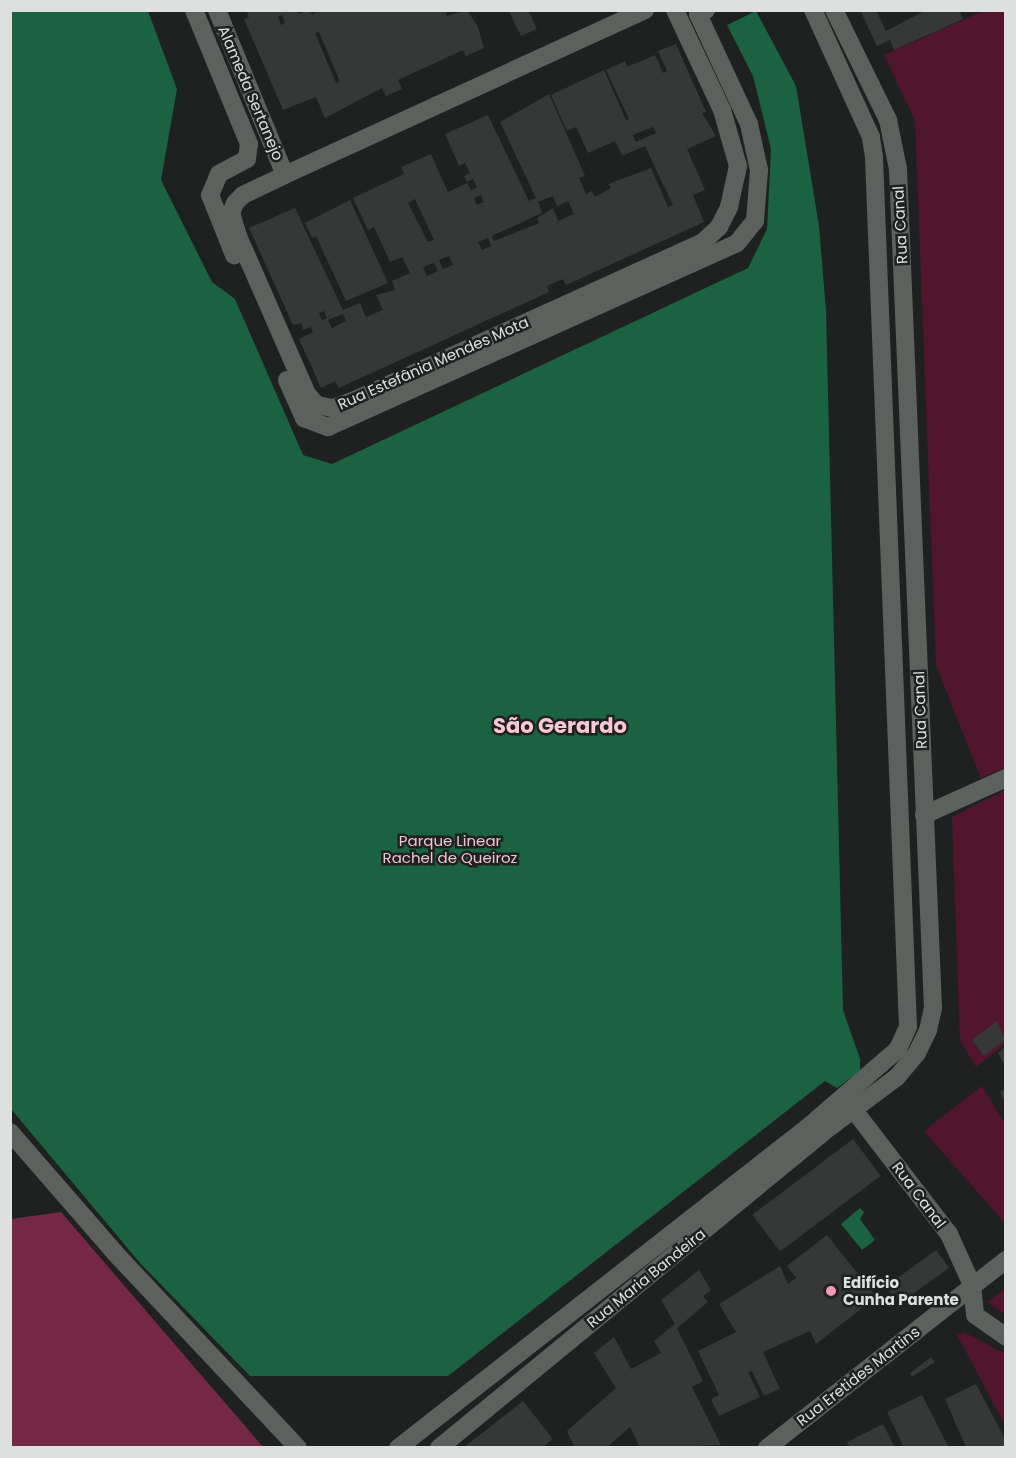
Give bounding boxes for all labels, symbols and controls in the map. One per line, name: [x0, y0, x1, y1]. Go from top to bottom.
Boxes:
street label: Alameda Sertanejo: [214, 23, 288, 163]
street label: Rua Canal: [889, 186, 911, 264]
street label: Rua Estefânia Mendes Mota: [335, 313, 531, 413]
street label: Rua Canal: [910, 671, 930, 749]
district label: São Gerardo: [493, 713, 627, 739]
park label: Parque Linear Rachel de Queiroz: [383, 831, 517, 866]
street label: Rua Canal: [888, 1158, 950, 1232]
street label: Rua Maria Bandeira: [583, 1225, 709, 1331]
place label: Edifício Cunha Parente: [843, 1273, 959, 1308]
marker: Edifício Cunha Parente: [824, 1284, 838, 1298]
street label: Rua Eretides Martins: [793, 1322, 923, 1430]

